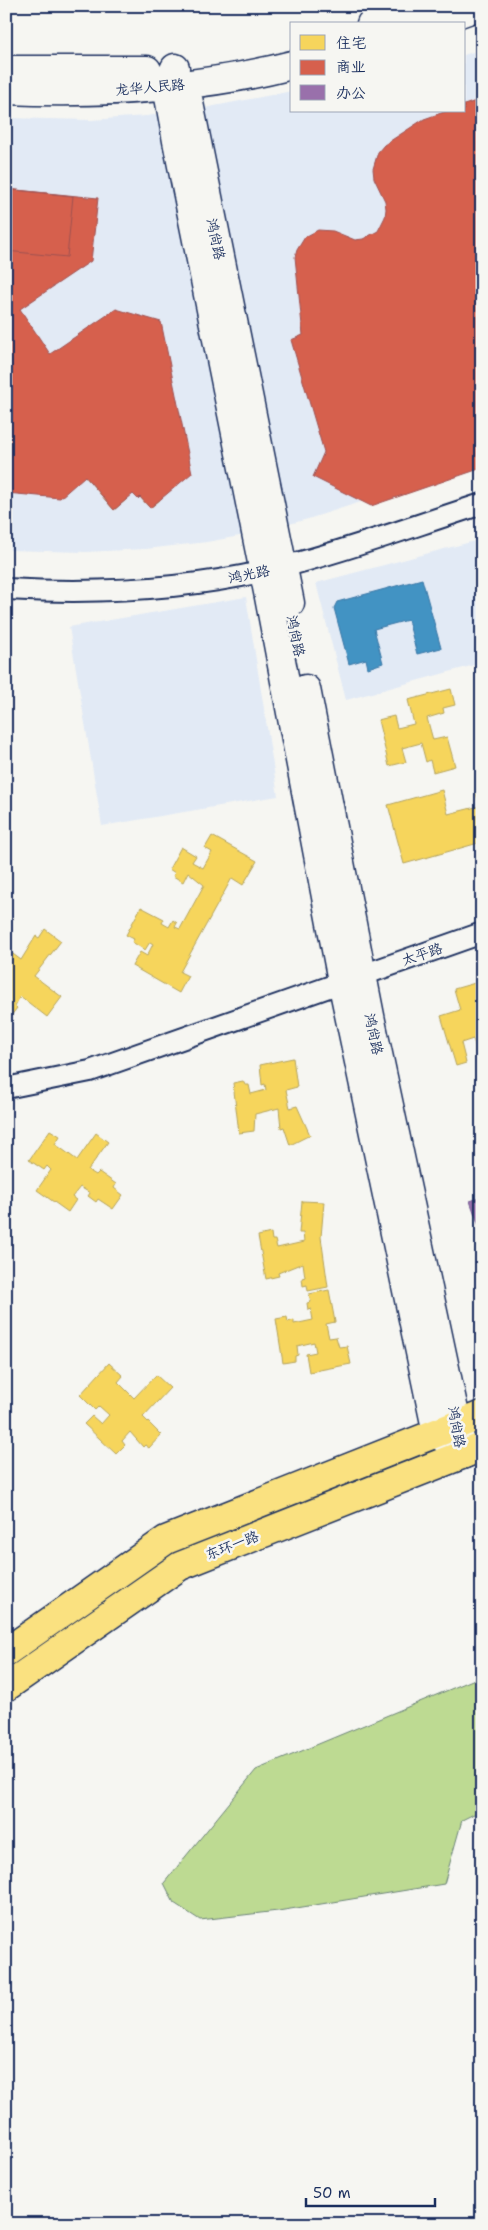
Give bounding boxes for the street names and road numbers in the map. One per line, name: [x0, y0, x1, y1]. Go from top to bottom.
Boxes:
street label: 龙华人民路: [114, 75, 186, 99]
street label: 鸿尚路: [203, 217, 229, 261]
street label: 鸿光路: [227, 561, 271, 587]
street label: 鸿尚路: [283, 614, 309, 658]
street label: 太平路: [399, 939, 445, 969]
street label: 鸿尚路: [361, 1012, 387, 1056]
street label: 鸿尚路: [444, 1405, 470, 1449]
street label: 东环一路: [203, 1527, 261, 1563]

